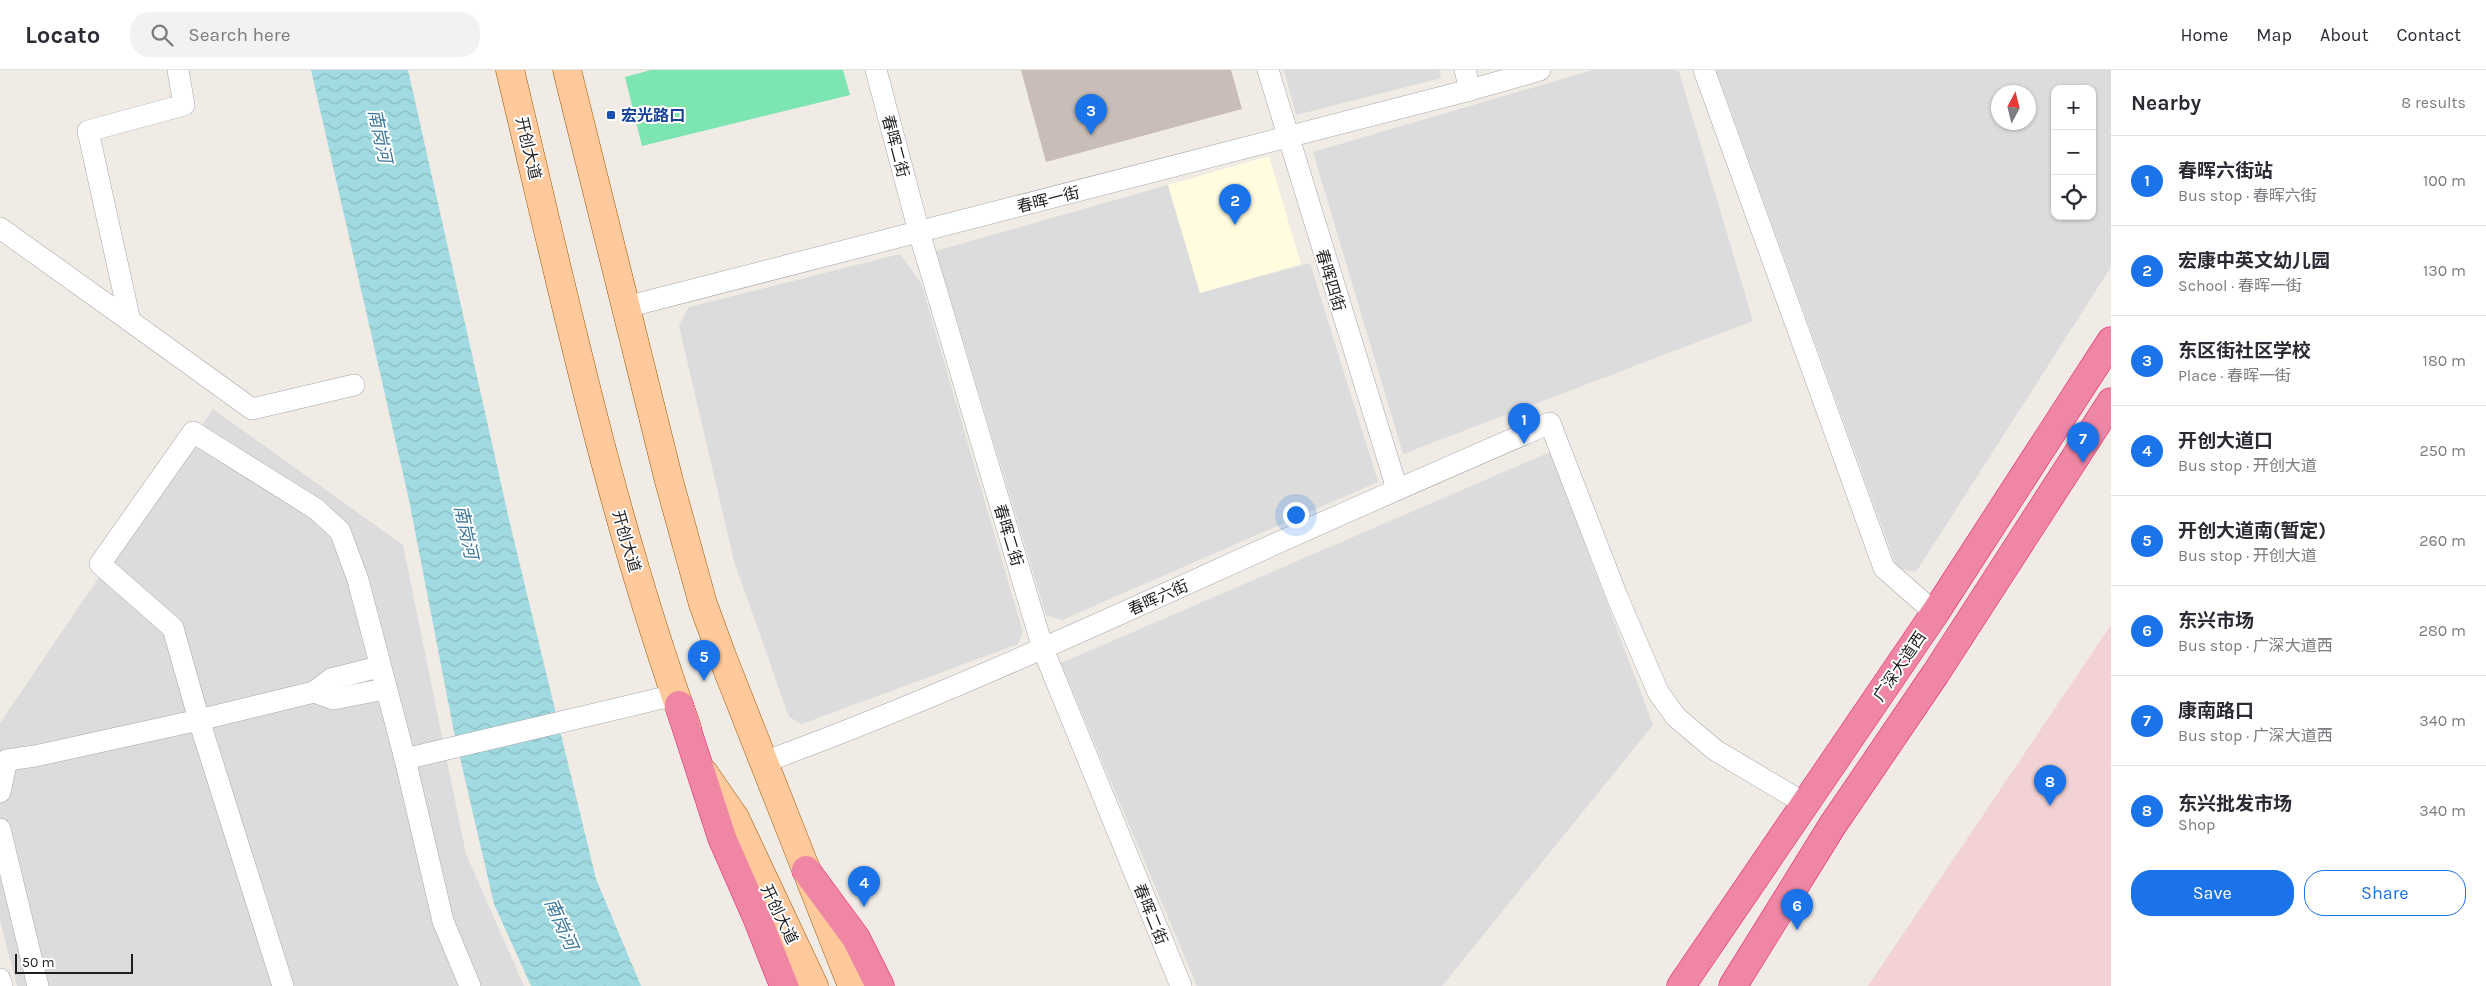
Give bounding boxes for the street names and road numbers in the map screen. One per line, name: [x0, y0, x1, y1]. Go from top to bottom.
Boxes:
street label: 春晖二街: [878, 113, 913, 180]
street label: 开创大道: [512, 115, 545, 181]
street label: 春晖一街: [1015, 183, 1081, 216]
street label: 春晖四街: [1312, 247, 1349, 314]
street label: 春晖二街: [990, 502, 1027, 569]
street label: 开创大道: [609, 508, 644, 575]
street label: 春晖六街: [1125, 576, 1191, 619]
street label: 广深大道西: [1869, 628, 1930, 705]
street label: 开创大道: [757, 881, 802, 947]
street label: 春晖二街: [1130, 881, 1171, 947]

